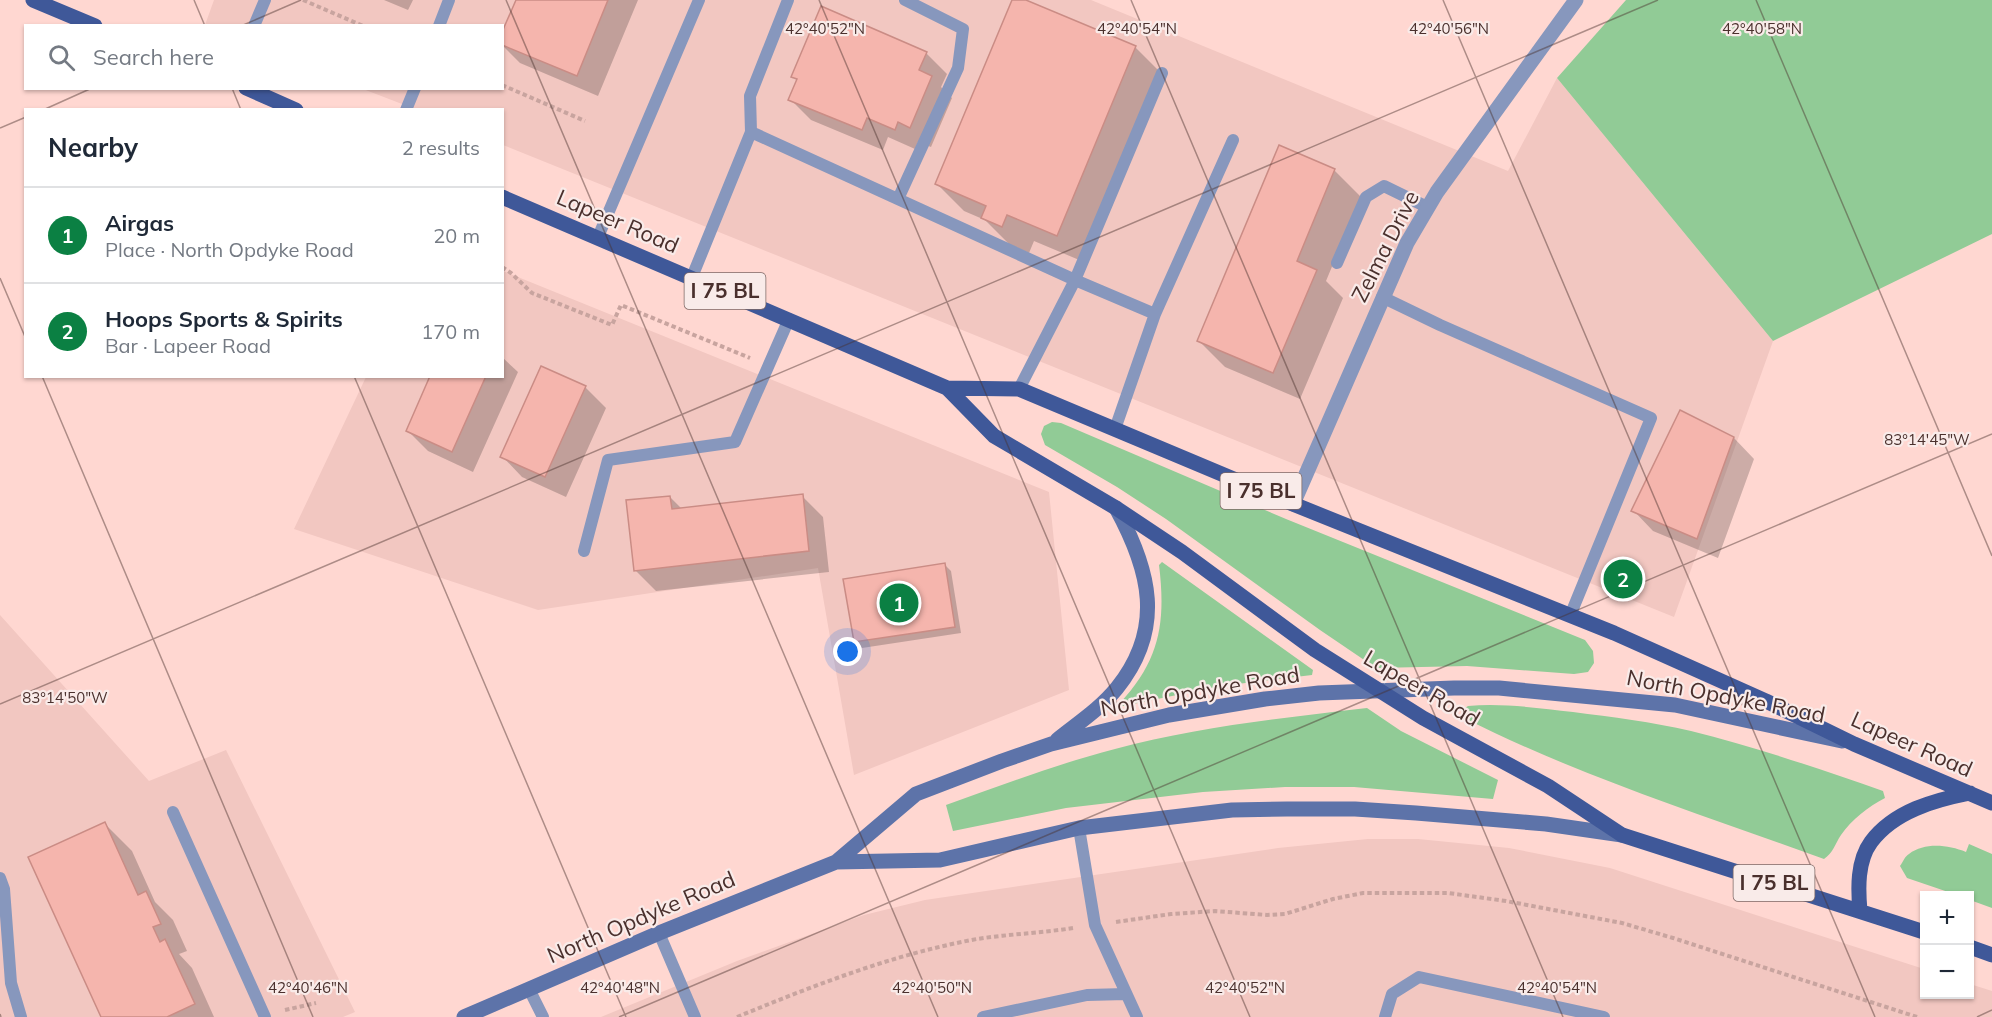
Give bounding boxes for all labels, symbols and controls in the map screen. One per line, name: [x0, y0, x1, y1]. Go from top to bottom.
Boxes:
text: 42°40'52"N: [785, 19, 865, 38]
text: 42°40'54"N: [1097, 19, 1177, 38]
text: 42°40'56"N: [1409, 19, 1489, 38]
text: 42°40'58"N: [1722, 19, 1802, 38]
search box: [24, 24, 504, 90]
icon: search: [45, 41, 78, 74]
text: Search here: [93, 43, 214, 71]
text: Nearby: [48, 131, 138, 164]
text: 2 results: [402, 135, 480, 160]
street label: Lapeer Road: [553, 183, 683, 259]
street label: Zelma Drive: [1345, 186, 1425, 306]
text: Airgas: [105, 209, 174, 237]
text: 1: [62, 223, 74, 248]
text: 20 m: [433, 223, 480, 248]
text: Place · North Opdyke Road: [105, 237, 354, 262]
road number: I 75 BL: [684, 273, 766, 309]
text: Hoops Sports & Spirits: [105, 305, 343, 333]
text: 2: [62, 319, 74, 344]
text: 170 m: [421, 319, 480, 344]
text: Bar · Lapeer Road: [105, 333, 271, 358]
text: 83°14'45"W: [1884, 430, 1970, 449]
road number: I 75 BL: [1220, 473, 1302, 509]
pin: 2: [1604, 556, 1642, 602]
pin: 1: [880, 580, 918, 626]
your location: [833, 637, 862, 666]
street label: Lapeer Road: [1359, 643, 1485, 733]
street label: North Opdyke Road: [1098, 660, 1302, 722]
street label: North Opdyke Road: [1624, 663, 1828, 729]
text: 83°14'50"W: [22, 688, 108, 707]
street label: Lapeer Road: [1847, 705, 1977, 783]
street label: North Opdyke Road: [543, 865, 739, 969]
road number: I 75 BL: [1734, 865, 1814, 901]
map controls: [1920, 891, 1974, 999]
button: +: [1920, 891, 1974, 945]
button: −: [1920, 945, 1974, 999]
text: 42°40'46"N: [268, 978, 348, 997]
text: 42°40'48"N: [580, 978, 660, 997]
text: 42°40'50"N: [892, 978, 972, 997]
text: 42°40'52"N: [1205, 978, 1285, 997]
text: 42°40'54"N: [1517, 978, 1597, 997]

